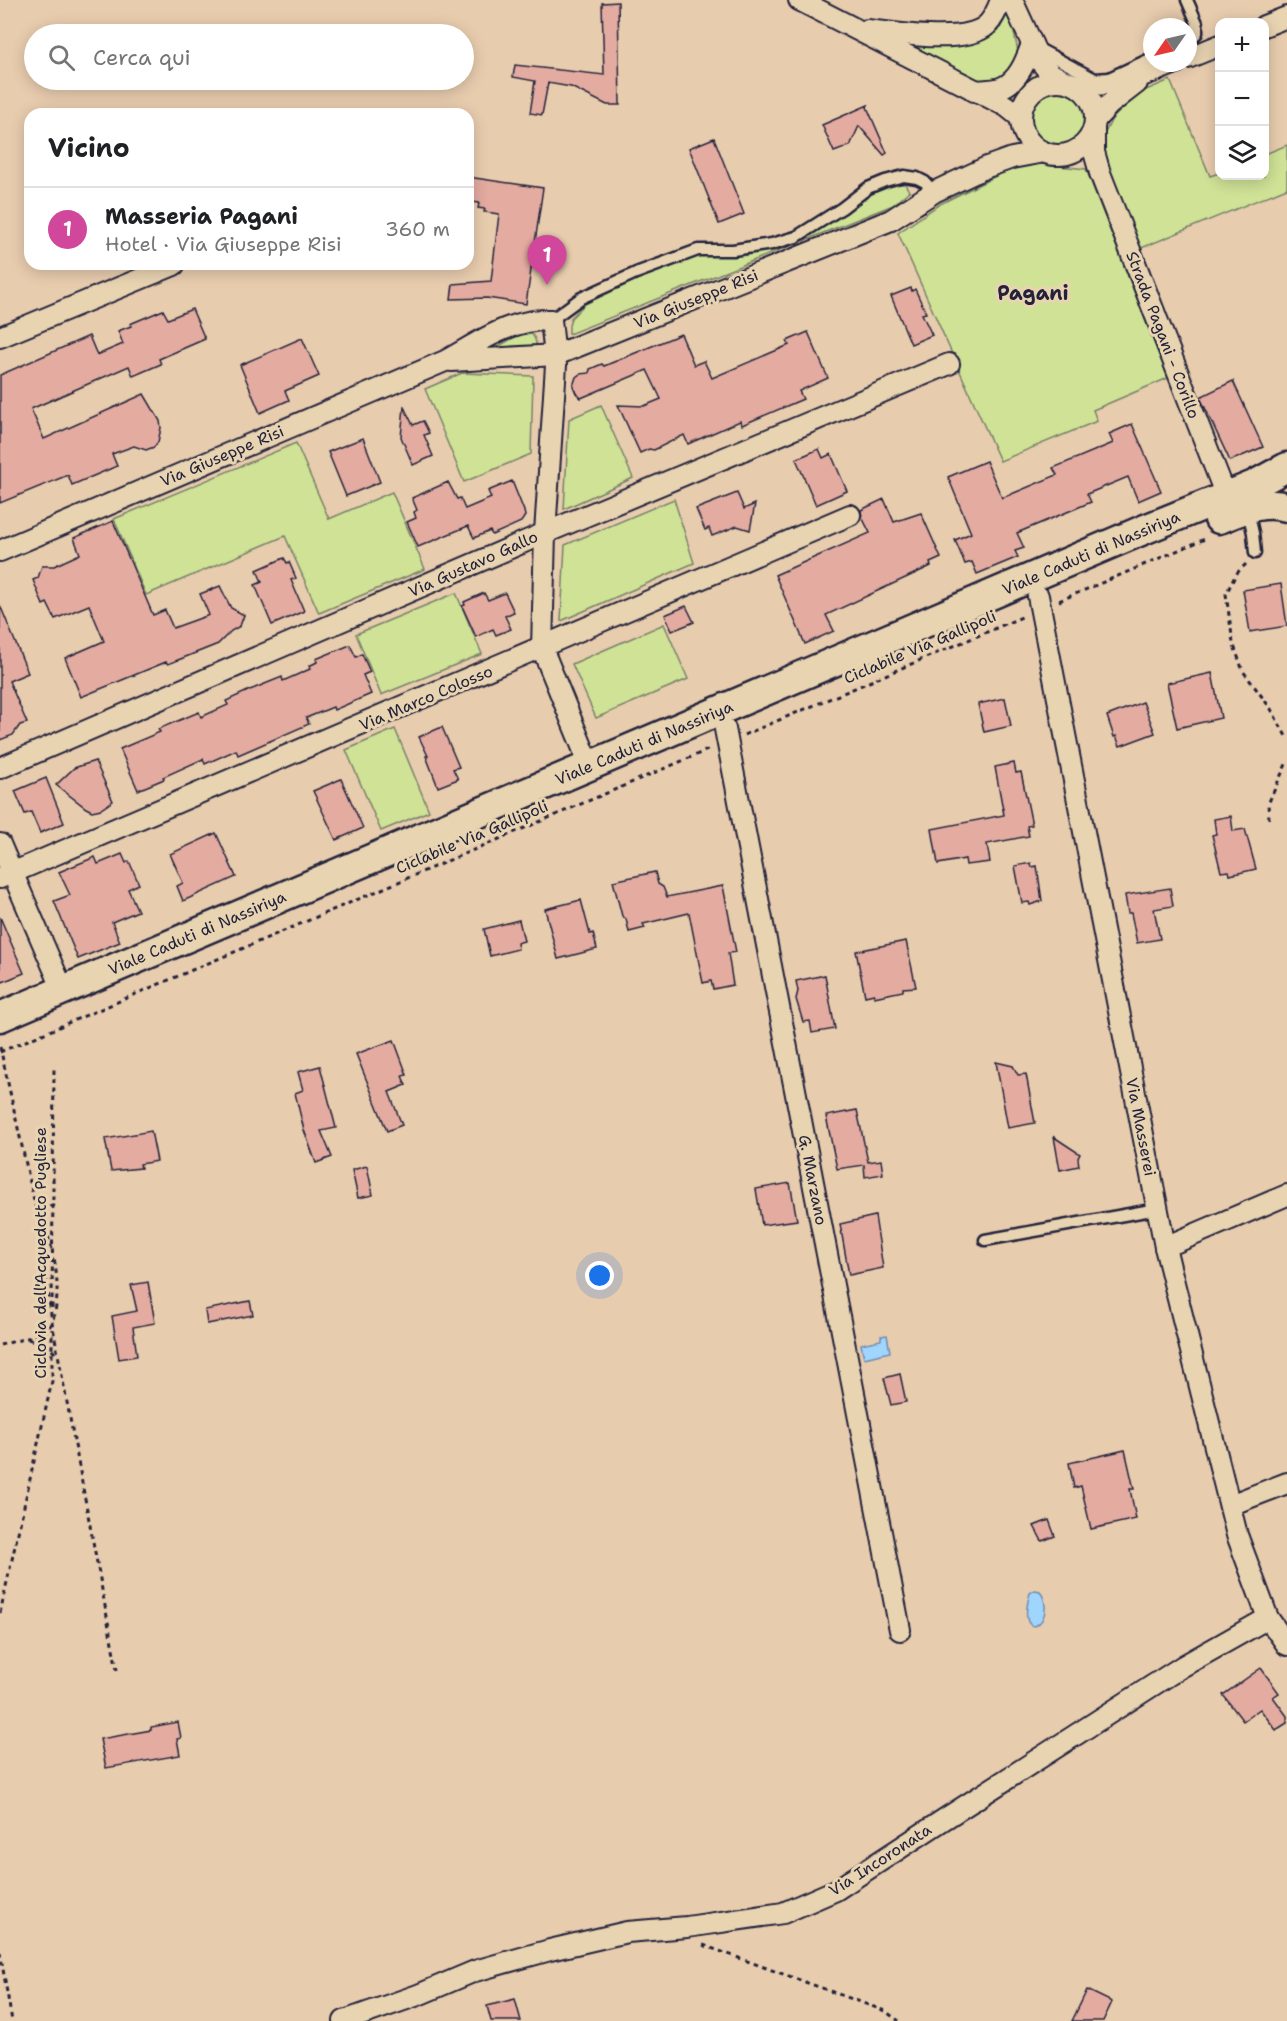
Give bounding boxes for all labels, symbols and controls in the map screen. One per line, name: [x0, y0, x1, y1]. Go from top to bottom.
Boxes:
north arrow: [1143, 18, 1197, 72]
map controls: [1215, 18, 1269, 180]
button: +: [1215, 18, 1269, 72]
search box: [24, 24, 474, 90]
icon: search: [45, 41, 78, 74]
text: Cerca qui: [93, 43, 191, 72]
button: −: [1215, 72, 1269, 126]
button: layers: [1215, 126, 1269, 180]
text: Vicino: [48, 130, 130, 165]
text: Masseria Pagani: [105, 202, 298, 231]
text: 1: [63, 216, 72, 242]
text: 360 m: [385, 216, 450, 242]
text: Hotel · Via Giuseppe Risi: [105, 231, 342, 257]
pin: 1: [528, 236, 566, 285]
street label: Strada Pagani - Corillo: [1121, 248, 1205, 422]
street label: Via Giuseppe Risi: [631, 264, 761, 334]
district label: Pagani: [997, 280, 1069, 306]
street label: Via Giuseppe Risi: [157, 420, 287, 492]
street label: Viale Caduti di Nassiriya: [999, 506, 1183, 600]
street label: Via Gustavo Gallo: [405, 526, 541, 602]
street label: Ciclabile Via Gallipoli: [841, 605, 999, 689]
street label: Via Marco Colosso: [356, 660, 496, 736]
street label: Viale Caduti di Nassiriya: [552, 696, 736, 790]
street label: Ciclabile Via Gallipoli: [393, 795, 551, 879]
street label: Viale Caduti di Nassiriya: [105, 886, 289, 980]
street label: Via Masserei: [1121, 1076, 1161, 1178]
street label: Ciclovia dell'Acquedotto Pugliese: [30, 1127, 51, 1379]
street label: G. Marzano: [794, 1133, 832, 1227]
your location: [585, 1261, 614, 1290]
street label: Via Incoronata: [825, 1819, 935, 1901]

